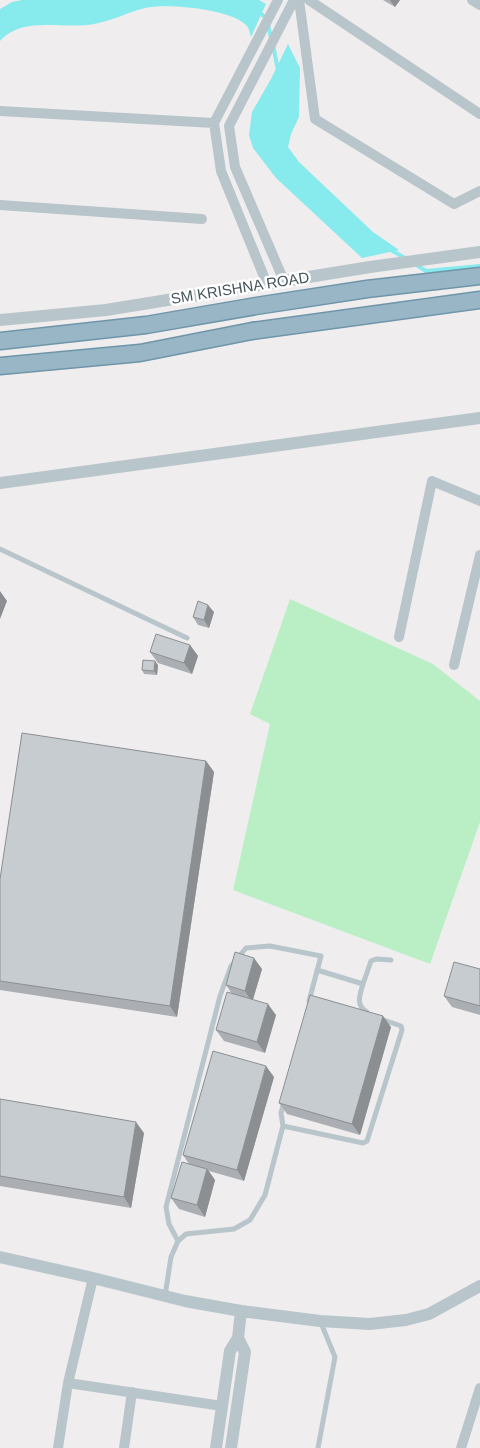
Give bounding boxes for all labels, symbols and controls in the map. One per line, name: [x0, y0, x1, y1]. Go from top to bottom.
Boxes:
street label: SM KRISHNA ROAD: [169, 268, 311, 307]

